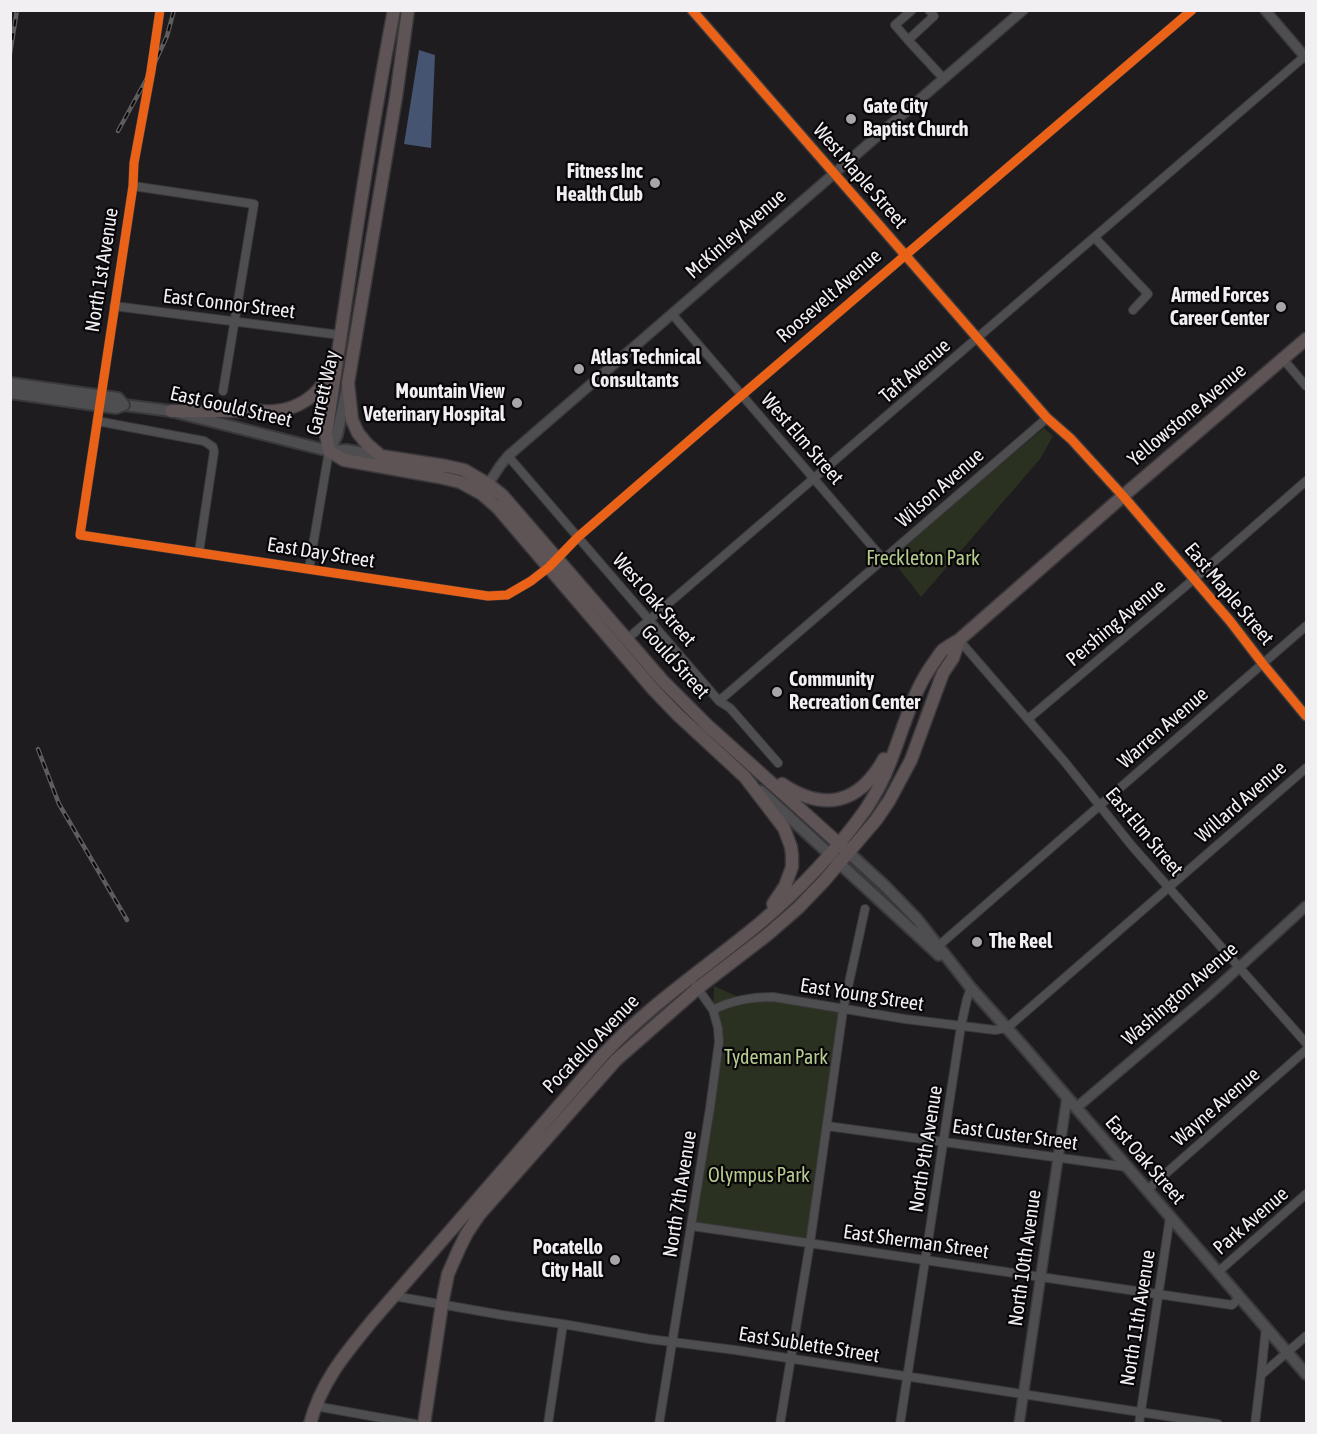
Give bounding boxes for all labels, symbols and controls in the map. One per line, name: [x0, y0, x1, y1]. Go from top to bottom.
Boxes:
place label: Gate City Baptist Church: [863, 95, 969, 142]
marker: Gate City Baptist Church: [844, 112, 858, 126]
street label: West Maple Street: [808, 118, 912, 234]
place label: Fitness Inc Health Club: [556, 160, 643, 207]
marker: Fitness Inc Health Club: [648, 176, 662, 190]
street label: McKinley Avenue: [681, 184, 791, 284]
street label: North 1st Avenue: [80, 206, 124, 334]
street label: Roosevelt Avenue: [772, 244, 886, 348]
street label: East Connor Street: [161, 284, 297, 324]
place label: Armed Forces Career Center: [1170, 284, 1269, 331]
marker: Armed Forces Career Center: [1274, 300, 1288, 314]
street label: Taft Avenue: [875, 334, 955, 408]
place label: Atlas Technical Consultants: [591, 346, 701, 393]
street label: Garrett Way: [302, 348, 344, 438]
street label: Yellowstone Avenue: [1123, 358, 1251, 472]
marker: Atlas Technical Consultants: [572, 362, 586, 376]
place label: Mountain View Veterinary Hospital: [363, 380, 505, 427]
street label: East Gould Street: [168, 381, 294, 433]
street label: West Elm Street: [756, 388, 848, 490]
marker: Mountain View Veterinary Hospital: [510, 396, 524, 410]
street label: Wilson Avenue: [891, 443, 989, 533]
street label: East Day Street: [265, 533, 377, 573]
street label: East Maple Street: [1179, 538, 1279, 650]
park label: Freckleton Park: [866, 547, 980, 571]
street label: West Oak Street: [607, 549, 701, 651]
street label: Pershing Avenue: [1061, 574, 1171, 672]
street label: Gould Street: [636, 620, 714, 704]
place label: Community Recreation Center: [789, 668, 920, 715]
street label: Warren Avenue: [1113, 682, 1213, 774]
marker: Community Recreation Center: [770, 685, 784, 699]
street label: Willard Avenue: [1191, 756, 1291, 848]
street label: East Elm Street: [1100, 783, 1188, 881]
place label: The Reel: [989, 930, 1052, 954]
marker: The Reel: [970, 935, 984, 949]
street label: Washington Avenue: [1117, 937, 1243, 1051]
street label: East Young Street: [798, 973, 926, 1017]
street label: Pocatello Avenue: [538, 990, 644, 1098]
park label: Tydeman Park: [724, 1046, 828, 1070]
street label: Wayne Avenue: [1167, 1062, 1265, 1152]
street label: North 9th Avenue: [904, 1084, 948, 1214]
street label: East Oak Street: [1100, 1111, 1190, 1209]
street label: East Custer Street: [951, 1114, 1079, 1156]
street label: North 7th Avenue: [658, 1129, 702, 1259]
park label: Olympus Park: [708, 1164, 810, 1188]
street label: Park Avenue: [1209, 1182, 1293, 1260]
street label: North 10th Avenue: [1004, 1188, 1046, 1328]
street label: East Sherman Street: [842, 1220, 990, 1264]
place label: Pocatello City Hall: [533, 1236, 603, 1283]
street label: North 11th Avenue: [1115, 1248, 1161, 1388]
marker: Pocatello City Hall: [608, 1253, 622, 1267]
street label: East Sublette Street: [737, 1322, 881, 1368]

